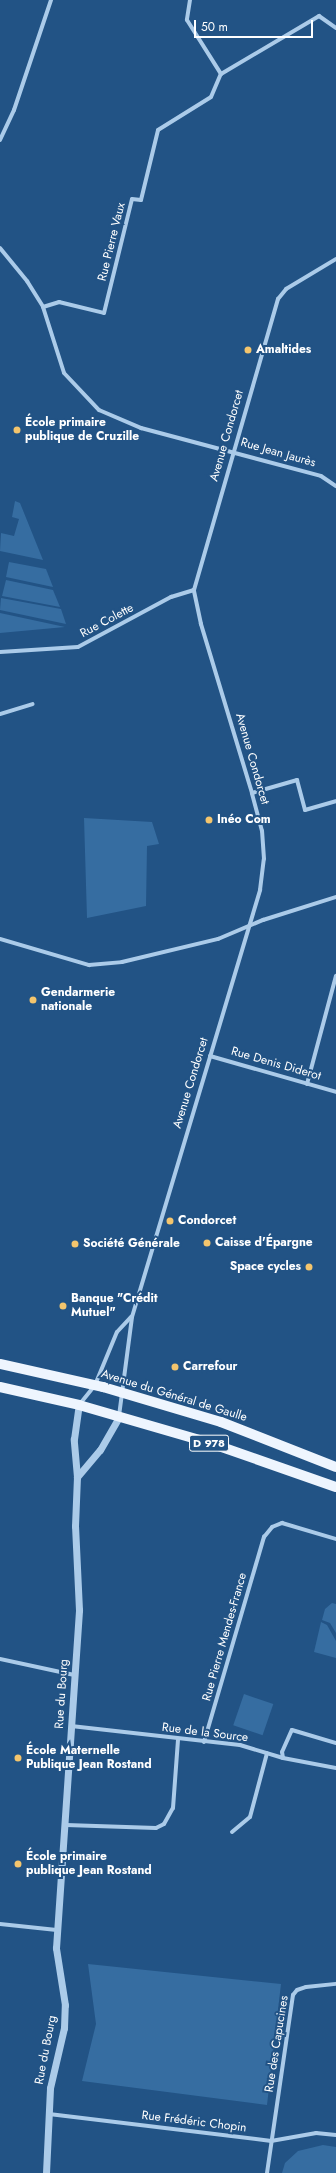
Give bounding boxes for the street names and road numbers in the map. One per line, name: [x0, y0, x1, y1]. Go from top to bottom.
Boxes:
street label: Rue Pierre Vaux: [95, 201, 129, 283]
street label: Avenue Condorcet: [207, 389, 247, 483]
street label: Rue Jean Jaurès: [239, 435, 317, 471]
street label: Rue Colette: [78, 601, 136, 641]
street label: Avenue Condorcet: [232, 712, 272, 806]
street label: Avenue Condorcet: [170, 1036, 212, 1130]
street label: Rue Denis Diderot: [229, 1044, 323, 1084]
street label: Avenue du Général de Gaulle: [99, 1367, 249, 1425]
road number: D 978: [189, 1434, 229, 1452]
street label: Rue Pierre Mendes-France: [200, 1571, 250, 1703]
street label: Rue du Bourg: [52, 1659, 72, 1729]
street label: Rue de la Source: [161, 1721, 249, 1745]
street label: Rue des Capucines: [262, 1995, 292, 2093]
street label: Rue du Bourg: [32, 2014, 60, 2086]
street label: Rue Frédéric Chopin: [141, 2108, 247, 2136]

